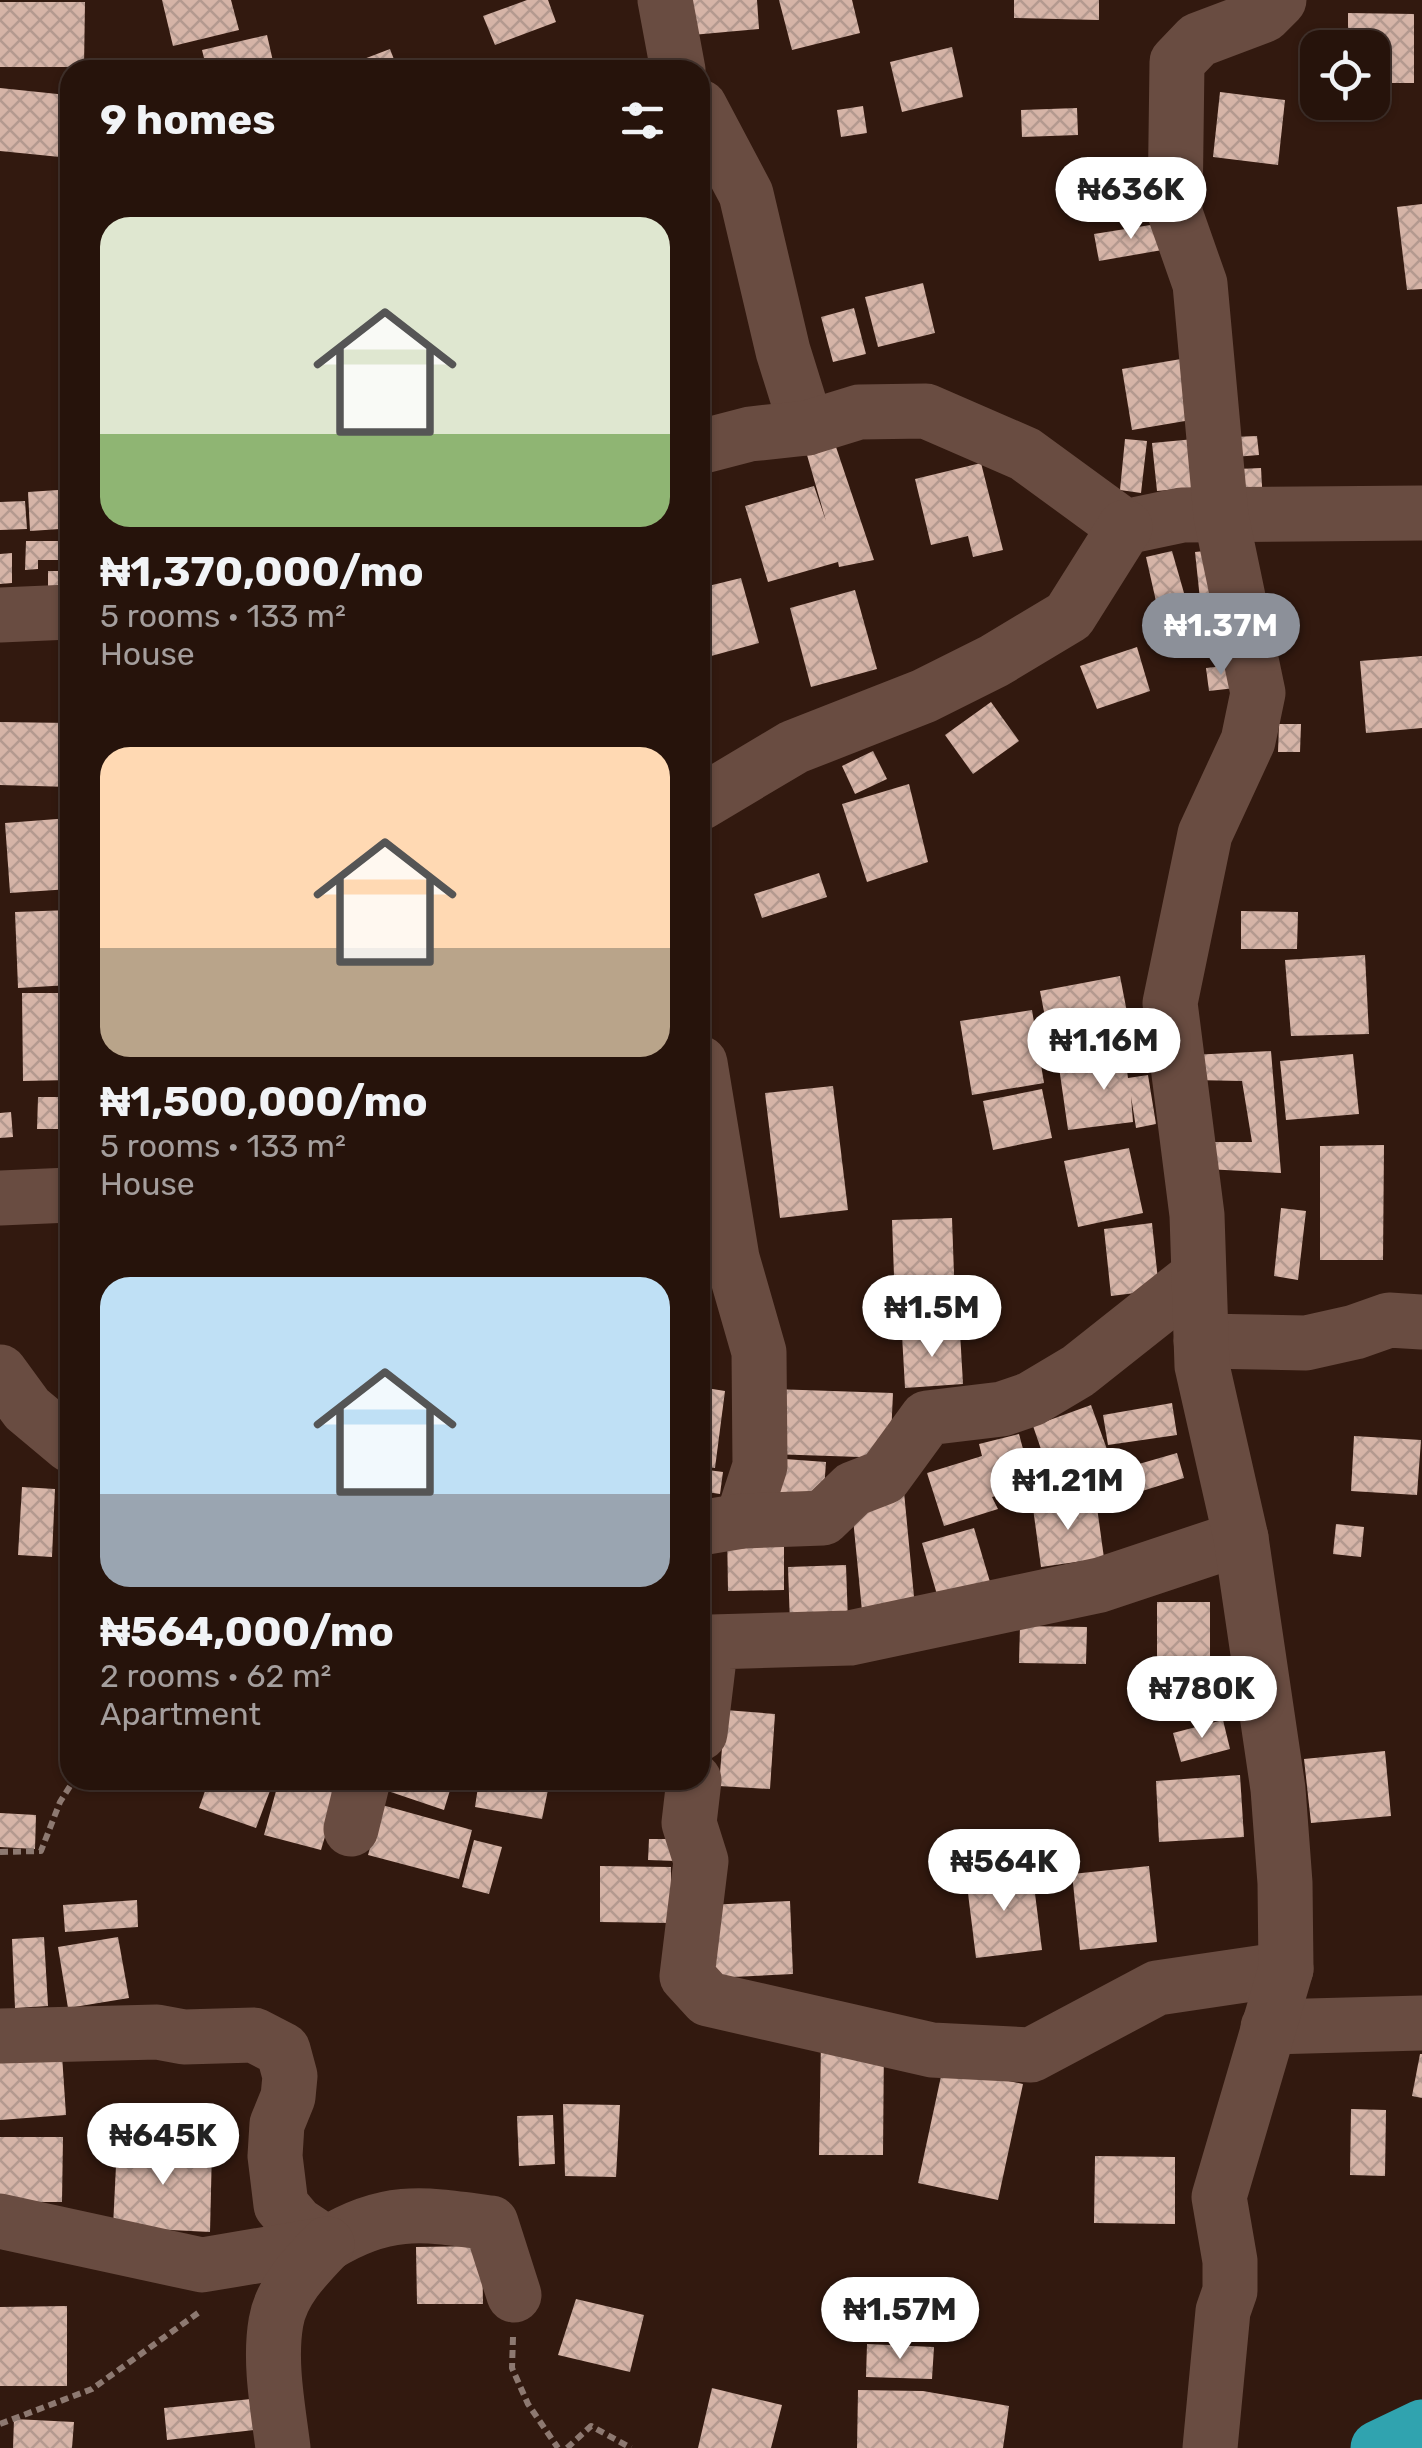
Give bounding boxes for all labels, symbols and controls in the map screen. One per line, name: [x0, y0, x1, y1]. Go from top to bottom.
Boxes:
map controls: [1300, 30, 1390, 120]
button: locate: [1300, 30, 1390, 120]
icon: filters: [615, 93, 670, 148]
text: 9 homes: [100, 95, 275, 145]
pin: ₦636K: [1061, 157, 1201, 242]
text: ₦636K: [1077, 170, 1185, 208]
icon: home: [295, 282, 475, 462]
text: ₦1,370,000/mo: [100, 547, 424, 597]
pin: ₦1.37M: [1140, 593, 1302, 678]
text: 5 rooms · 133 m²: [100, 597, 346, 635]
text: ₦1.37M: [1164, 606, 1278, 644]
text: House: [100, 635, 195, 673]
icon: home: [295, 812, 475, 992]
pin: ₦1.16M: [1023, 1008, 1185, 1093]
text: ₦1.16M: [1049, 1021, 1159, 1059]
text: ₦1,500,000/mo: [100, 1077, 428, 1127]
text: 5 rooms · 133 m²: [100, 1127, 346, 1165]
text: House: [100, 1165, 195, 1203]
pin: ₦1.5M: [862, 1275, 1002, 1360]
text: ₦1.5M: [884, 1288, 980, 1326]
icon: home: [295, 1342, 475, 1522]
pin: ₦1.21M: [987, 1448, 1149, 1533]
text: ₦1.21M: [1012, 1461, 1124, 1499]
text: ₦564,000/mo: [100, 1607, 394, 1657]
pin: ₦780K: [1132, 1656, 1272, 1741]
text: 2 rooms · 62 m²: [100, 1657, 332, 1695]
text: ₦780K: [1149, 1669, 1255, 1707]
text: Apartment: [100, 1695, 261, 1733]
pin: ₦564K: [934, 1829, 1074, 1914]
text: ₦564K: [950, 1842, 1058, 1880]
pin: ₦645K: [93, 2103, 233, 2188]
text: ₦645K: [109, 2116, 217, 2154]
pin: ₦1.57M: [819, 2277, 981, 2362]
text: ₦1.57M: [843, 2290, 957, 2328]

